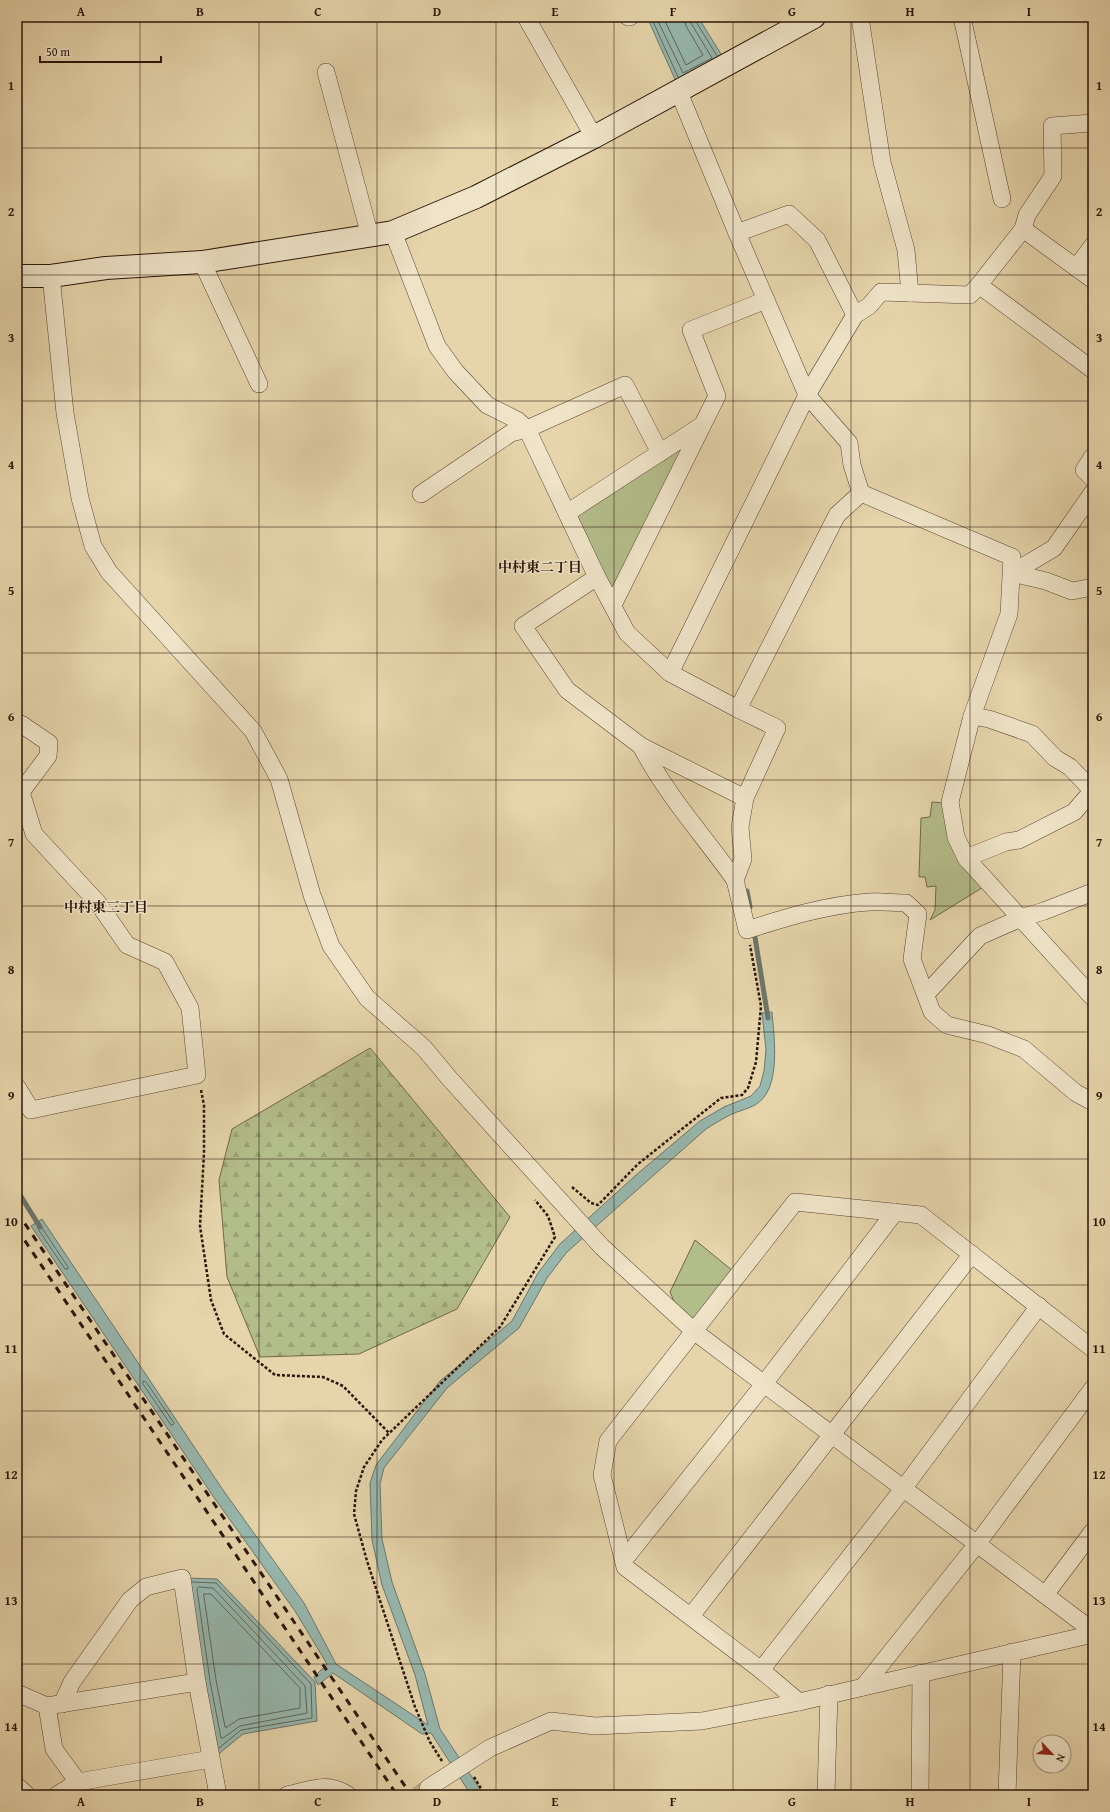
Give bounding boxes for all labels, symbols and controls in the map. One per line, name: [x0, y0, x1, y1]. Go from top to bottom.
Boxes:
text: A: [77, 2, 86, 21]
text: B: [196, 2, 204, 21]
text: C: [314, 2, 322, 21]
text: D: [433, 2, 441, 21]
text: E: [552, 2, 559, 21]
text: F: [670, 2, 677, 21]
text: G: [788, 2, 796, 21]
text: H: [905, 2, 915, 21]
text: I: [1027, 2, 1031, 21]
scale bar: [40, 38, 161, 64]
text: 50 m: [46, 43, 70, 60]
text: 1: [8, 76, 14, 95]
text: 1: [1096, 76, 1102, 95]
text: 2: [8, 202, 15, 221]
text: 2: [1096, 202, 1103, 221]
text: 3: [8, 328, 14, 347]
text: 3: [1096, 328, 1102, 347]
text: 4: [8, 455, 15, 474]
text: 4: [1096, 455, 1103, 474]
district label: 中村東二丁目: [498, 557, 582, 577]
text: 5: [8, 581, 15, 600]
text: 5: [1096, 581, 1103, 600]
text: 6: [8, 707, 15, 726]
text: 6: [1096, 707, 1103, 726]
text: 7: [8, 833, 15, 852]
text: 7: [1096, 833, 1103, 852]
district label: 中村東三丁目: [64, 897, 148, 917]
text: 8: [8, 960, 15, 979]
text: 8: [1096, 960, 1103, 979]
text: 9: [8, 1086, 15, 1105]
text: 9: [1096, 1086, 1103, 1105]
text: 10: [4, 1212, 18, 1231]
text: 10: [1092, 1212, 1106, 1231]
text: 11: [4, 1339, 18, 1358]
text: 11: [1092, 1339, 1106, 1358]
text: 12: [4, 1465, 18, 1484]
text: 12: [1092, 1465, 1106, 1484]
text: 13: [4, 1591, 18, 1610]
text: 13: [1092, 1591, 1106, 1610]
text: 14: [4, 1717, 18, 1736]
text: 14: [1092, 1717, 1106, 1736]
north arrow: [1032, 1734, 1072, 1774]
text: N: [1052, 1752, 1070, 1766]
text: A: [77, 1792, 86, 1811]
text: B: [196, 1792, 204, 1811]
text: C: [314, 1792, 322, 1811]
text: D: [433, 1792, 441, 1811]
text: E: [552, 1792, 559, 1811]
text: F: [670, 1792, 677, 1811]
text: G: [788, 1792, 796, 1811]
text: H: [905, 1792, 915, 1811]
text: I: [1027, 1792, 1031, 1811]

